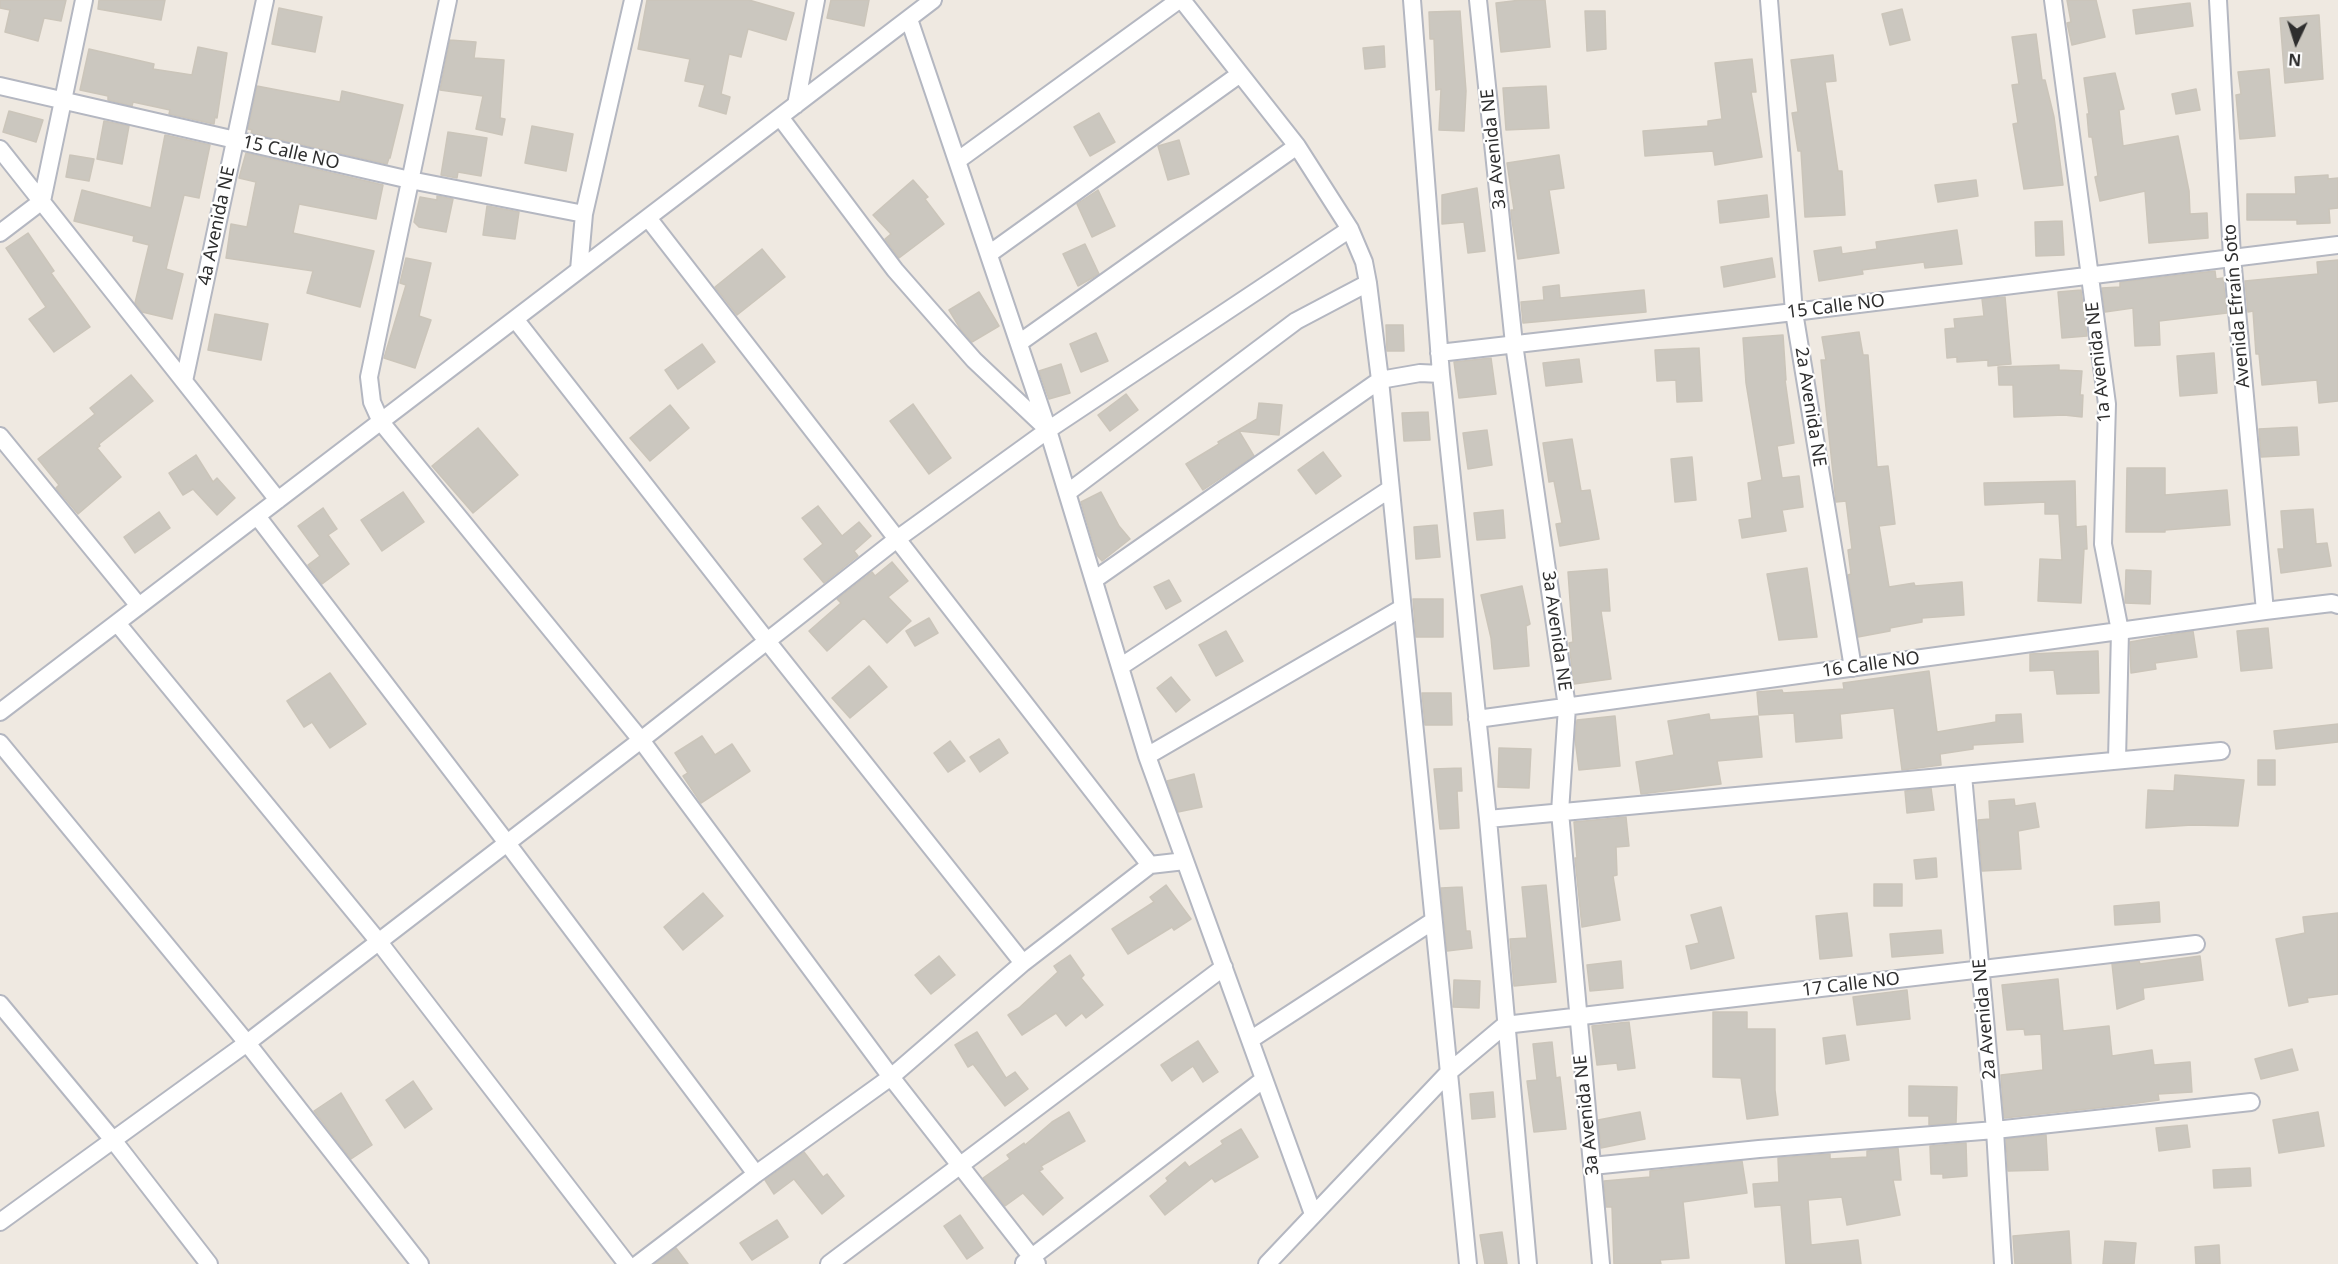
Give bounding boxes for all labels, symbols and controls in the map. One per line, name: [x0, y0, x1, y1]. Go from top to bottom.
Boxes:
north arrow: [2266, 12, 2326, 72]
text: N: [2287, 49, 2302, 71]
street label: 3a Avenida NE: [1477, 88, 1511, 210]
street label: 15 Calle NO: [241, 131, 341, 175]
street label: 4a Avenida NE: [194, 164, 240, 288]
street label: Avenida Efraín Soto: [2219, 223, 2255, 389]
street label: 15 Calle NO: [1786, 290, 1886, 324]
street label: 1a Avenida NE: [2082, 301, 2116, 423]
street label: 2a Avenida NE: [1790, 345, 1830, 469]
street label: 3a Avenida NE: [1537, 569, 1575, 693]
street label: 16 Calle NO: [1821, 647, 1921, 683]
street label: 2a Avenida NE: [1969, 958, 2001, 1080]
street label: 17 Calle NO: [1801, 968, 1901, 1002]
street label: 3a Avenida NE: [1570, 1054, 1604, 1176]

